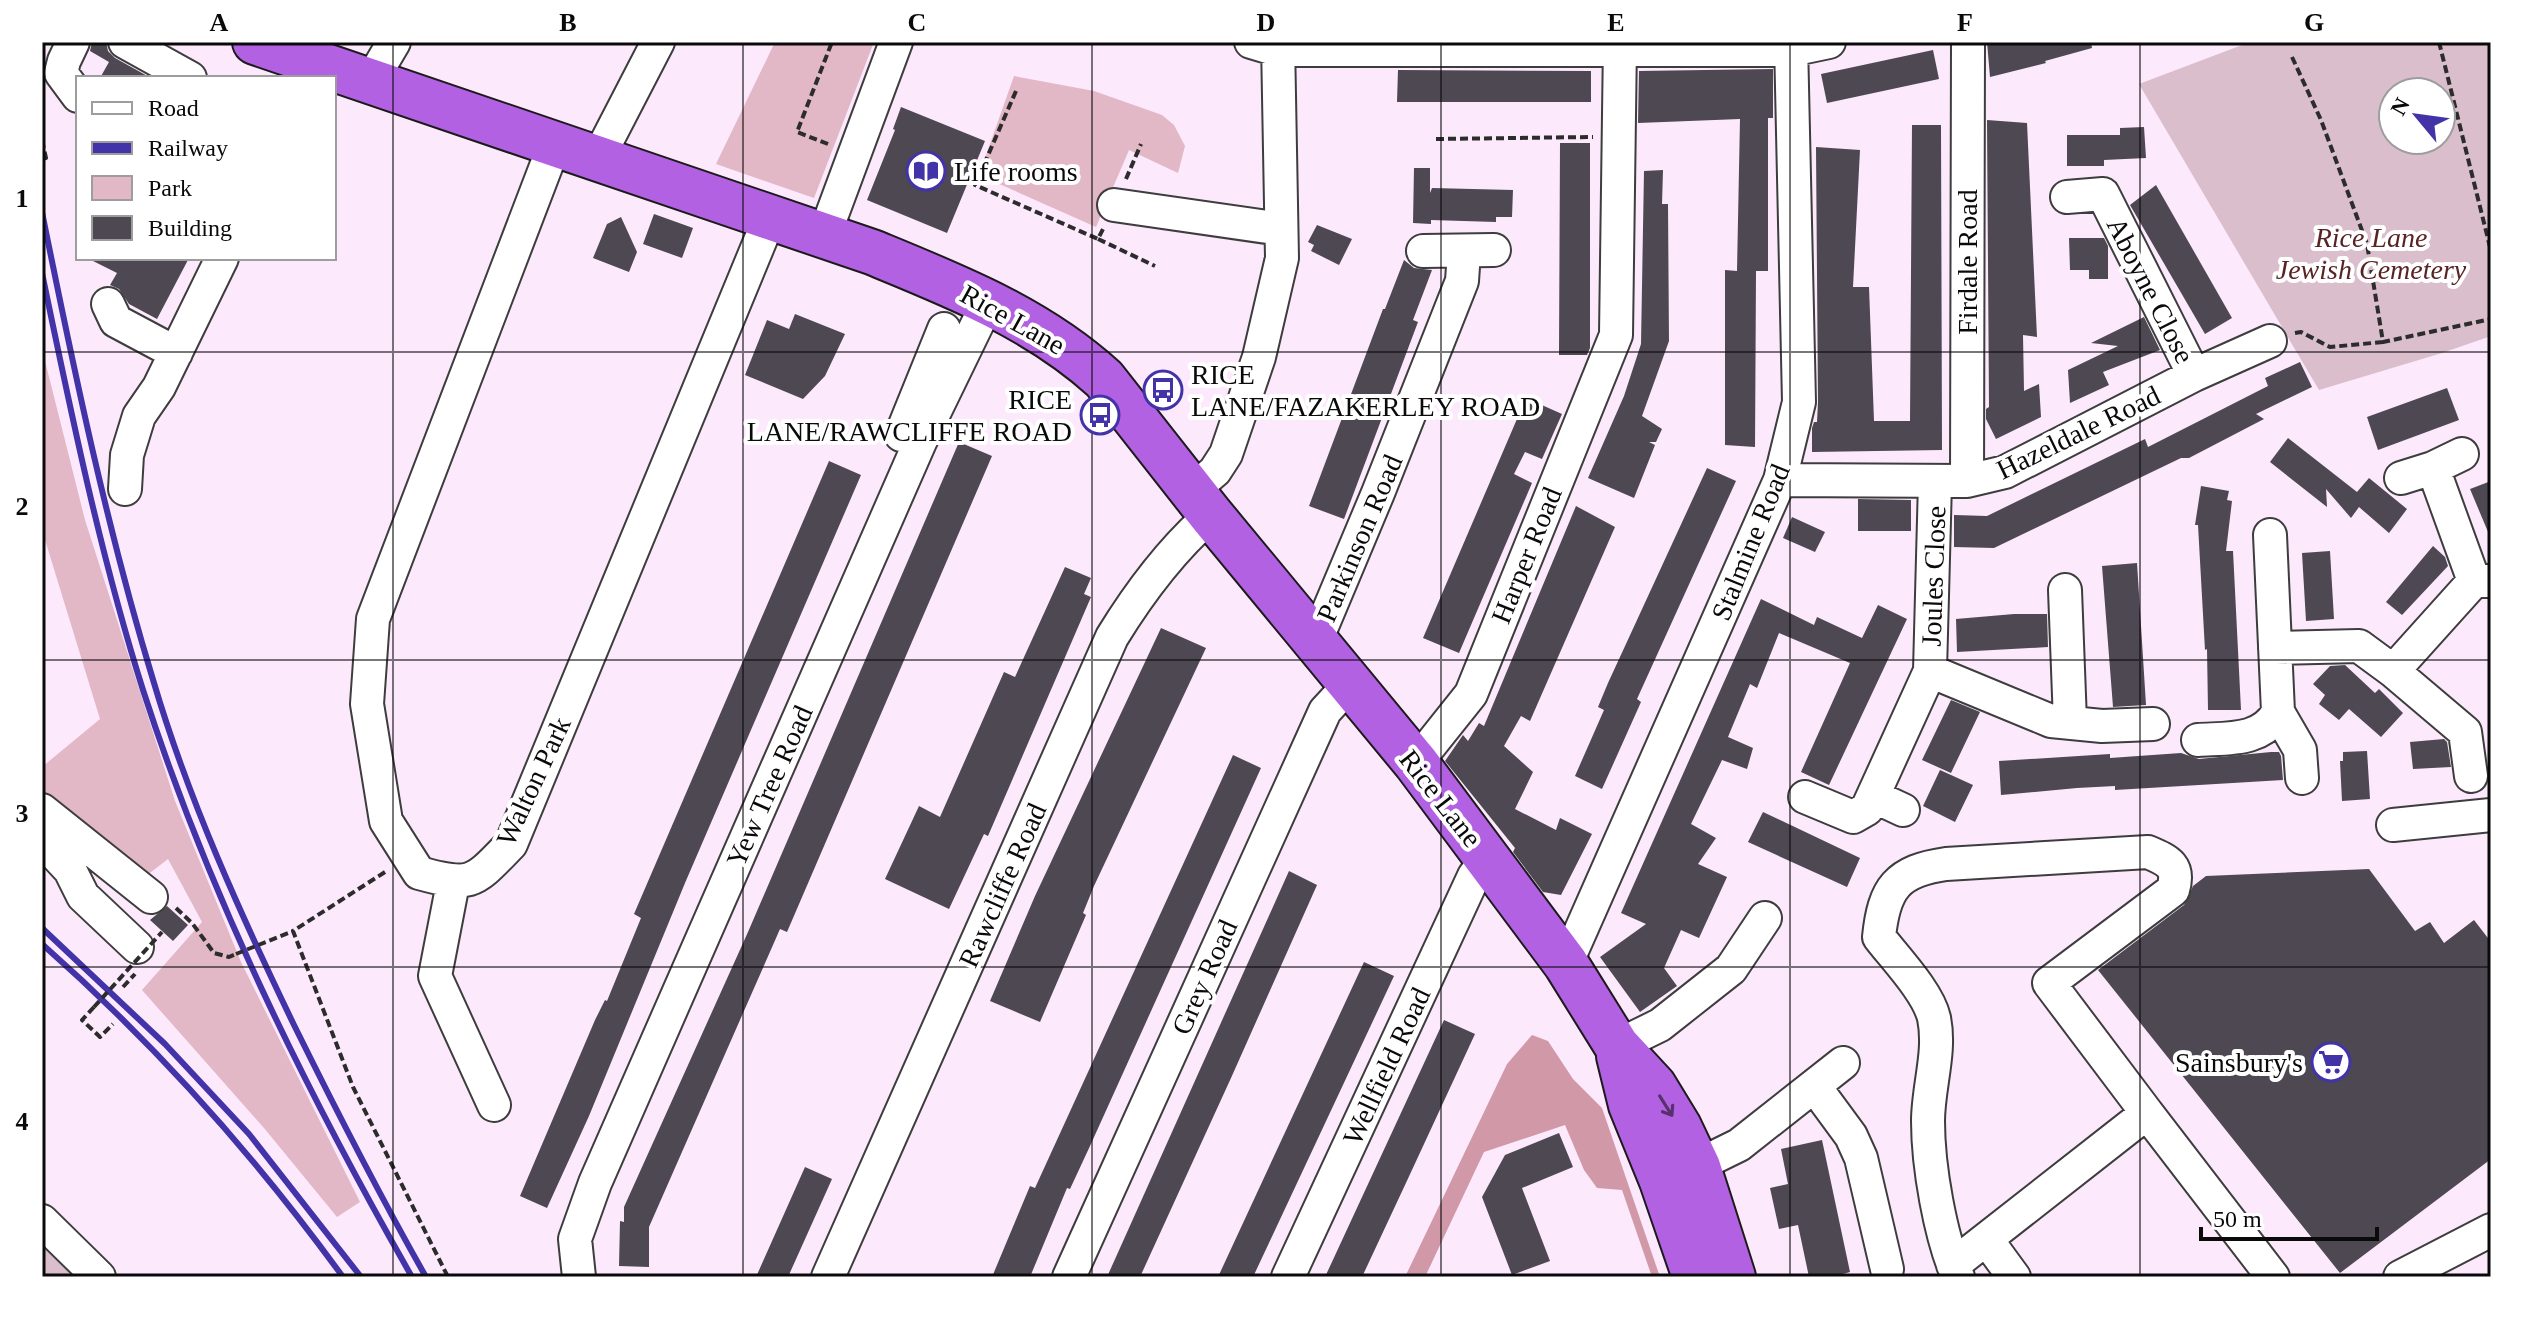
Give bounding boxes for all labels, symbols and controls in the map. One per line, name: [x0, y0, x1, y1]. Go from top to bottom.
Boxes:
text: A: [210, 8, 229, 37]
text: B: [559, 8, 577, 37]
text: C: [908, 8, 926, 37]
text: D: [1257, 8, 1275, 37]
text: E: [1607, 8, 1625, 37]
text: F: [1957, 8, 1973, 37]
text: G: [2304, 8, 2324, 37]
legend: [76, 76, 336, 260]
north arrow: [2377, 76, 2457, 156]
text: N: [2385, 93, 2415, 120]
text: Road: [148, 95, 199, 121]
text: Railway: [148, 135, 228, 161]
library icon: Life rooms: [905, 150, 947, 192]
place label: Life rooms: [954, 156, 1078, 187]
text: Park: [148, 175, 192, 201]
text: 1: [16, 184, 29, 213]
street label: Firdale Road: [1952, 189, 1983, 335]
street label: Aboyne Close: [2101, 212, 2201, 368]
text: Building: [148, 215, 232, 241]
park label: Rice Lane Jewish Cemetery: [2276, 222, 2467, 285]
street label: Rice Lane: [955, 278, 1070, 361]
place label: RICE LANE/FAZAKERLEY ROAD: [1191, 359, 1540, 422]
bus stop icon: RICE LANE/FAZAKERLEY ROAD: [1142, 369, 1184, 411]
street label: Hazeldale Road: [1991, 379, 2165, 485]
place label: RICE LANE/RAWCLIFFE ROAD: [747, 384, 1072, 447]
bus stop icon: RICE LANE/RAWCLIFFE ROAD: [1079, 394, 1121, 436]
street label: Parkinson Road: [1310, 450, 1409, 626]
street label: Stalmine Road: [1705, 460, 1796, 625]
street label: Harper Road: [1485, 483, 1568, 628]
text: 2: [16, 492, 29, 521]
street label: Joules Close: [1916, 505, 1951, 647]
street label: Yew Tree Road: [720, 701, 819, 872]
street label: Walton Park: [490, 712, 577, 851]
street label: Rice Lane: [1393, 744, 1488, 853]
text: 3: [16, 799, 29, 828]
street label: Rawcliffe Road: [953, 799, 1052, 972]
street label: Grey Road: [1165, 915, 1243, 1039]
street label: Wellfield Road: [1337, 983, 1436, 1150]
supermarket icon: Sainsbury's: [2310, 1041, 2352, 1083]
place label: Sainsbury's: [2175, 1047, 2303, 1078]
one-way arrow: [1659, 1094, 1675, 1117]
text: 4: [16, 1107, 29, 1136]
scale bar: [2201, 1191, 2377, 1241]
text: 50 m: [2213, 1206, 2262, 1232]

